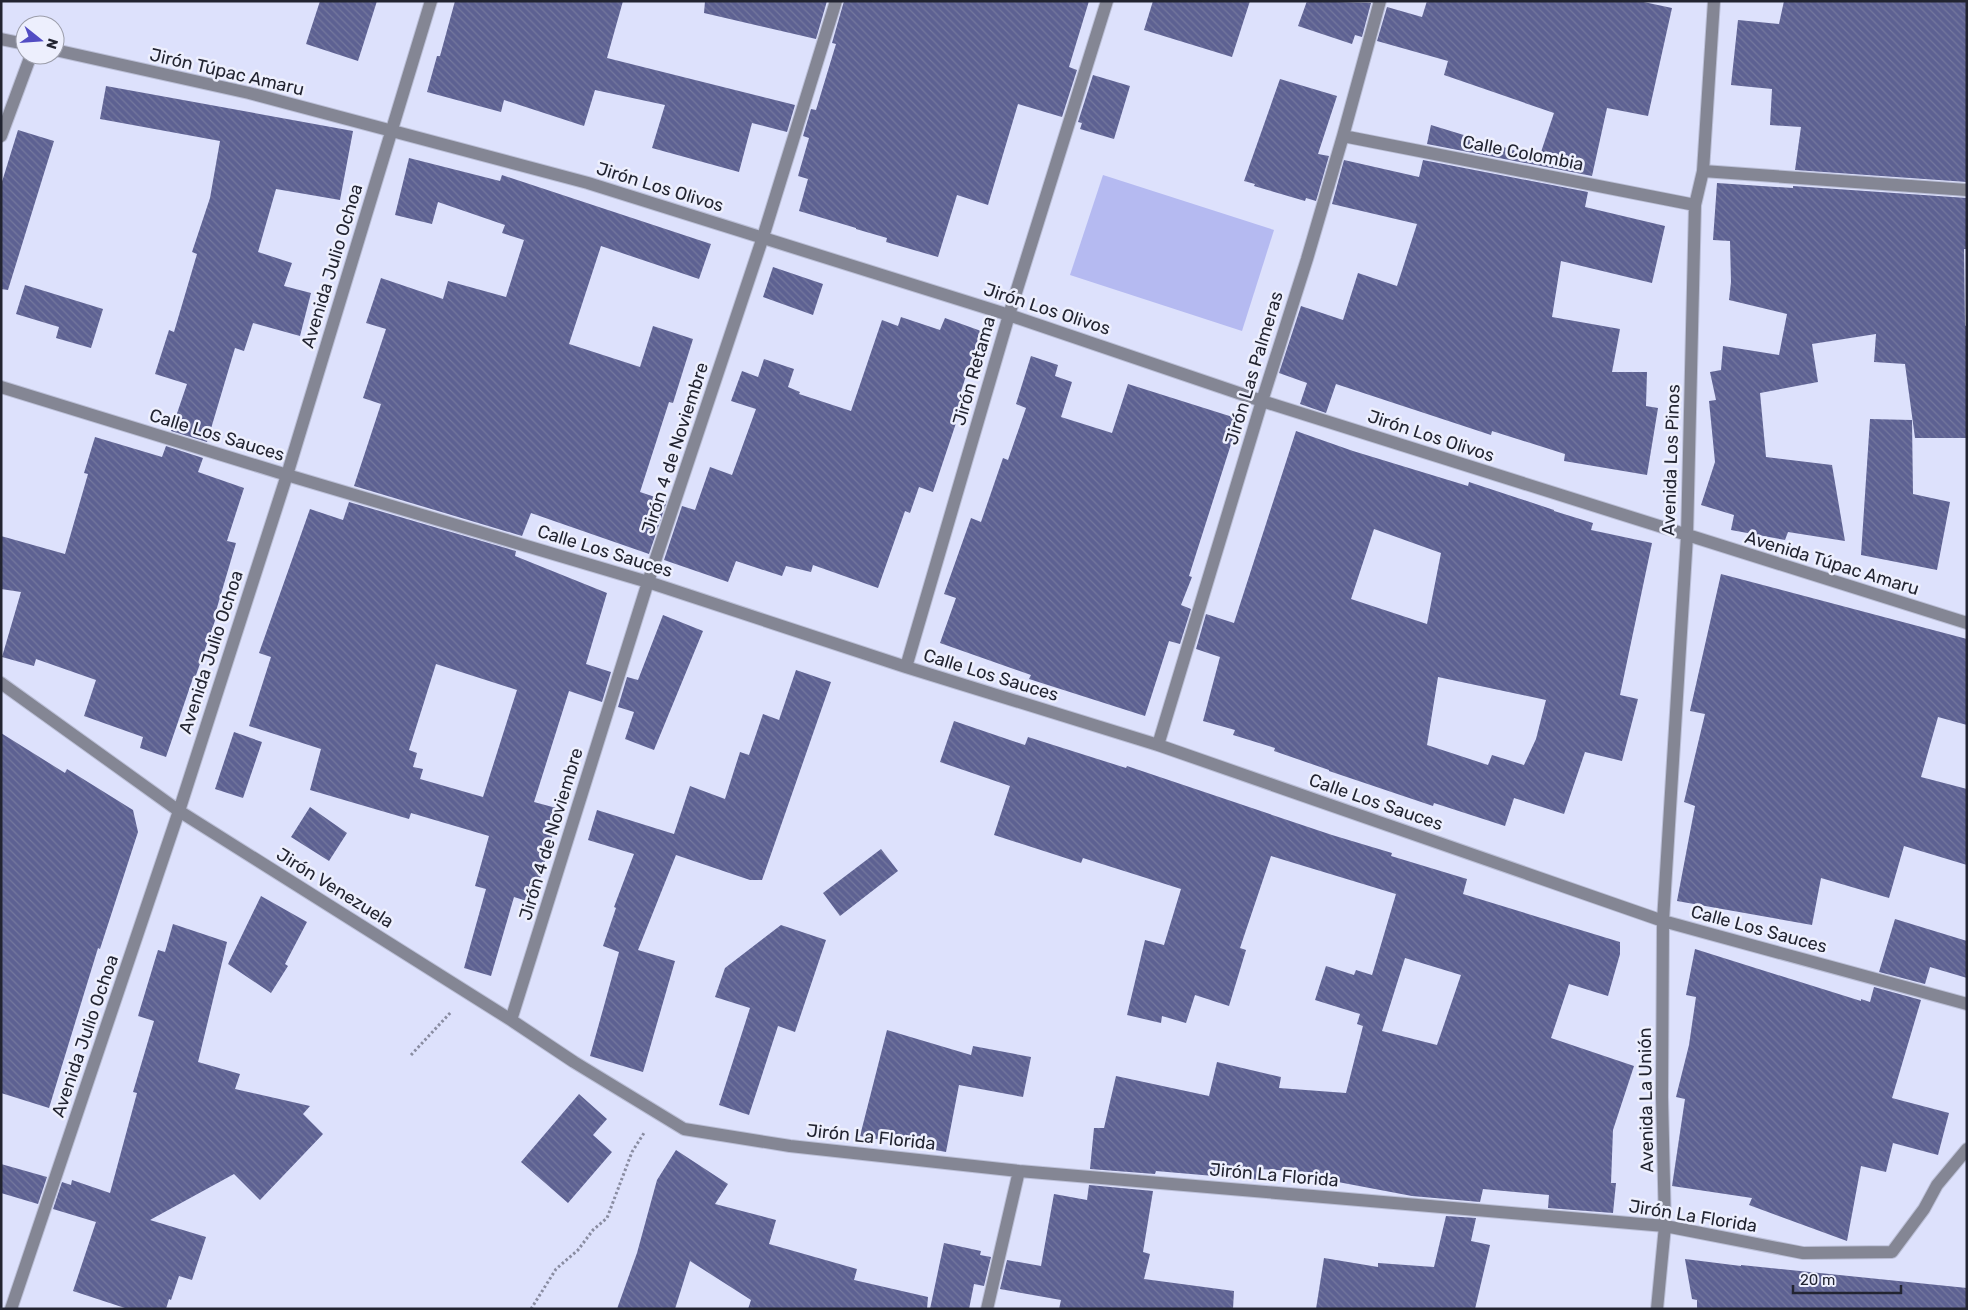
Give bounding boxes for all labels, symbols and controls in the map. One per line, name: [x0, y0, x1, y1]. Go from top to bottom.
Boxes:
north arrow: [15, 15, 65, 65]
text: N: [42, 36, 62, 51]
street label: Jirón Túpac Amaru: [148, 44, 306, 100]
street label: Calle Colombia: [1460, 130, 1586, 176]
street label: Jirón Los Olivos: [594, 157, 726, 217]
street label: Avenida Julio Ochoa: [297, 181, 367, 351]
street label: Jirón Los Olivos: [981, 278, 1113, 340]
street label: Jirón Las Palmeras: [1220, 289, 1288, 447]
street label: Jirón Retama: [948, 314, 1000, 428]
street label: Jirón 4 de Noviembre: [637, 359, 713, 537]
street label: Avenida Los Pinos: [1657, 384, 1685, 536]
street label: Calle Los Sauces: [147, 404, 287, 466]
street label: Jirón Los Olivos: [1365, 405, 1497, 467]
street label: Calle Los Sauces: [535, 520, 675, 582]
street label: Avenida Túpac Amaru: [1742, 526, 1922, 600]
street label: Avenida Julio Ochoa: [174, 568, 248, 736]
street label: Calle Los Sauces: [921, 644, 1061, 706]
street label: Jirón 4 de Noviembre: [514, 745, 588, 923]
street label: Calle Los Sauces: [1306, 769, 1446, 835]
street label: Jirón Venezuela: [272, 843, 398, 933]
street label: Calle Los Sauces: [1688, 900, 1830, 958]
street label: Avenida Julio Ochoa: [47, 952, 123, 1120]
street label: Avenida La Unión: [1634, 1027, 1658, 1173]
street label: Jirón La Florida: [805, 1119, 937, 1155]
street label: Jirón La Florida: [1208, 1158, 1340, 1192]
street label: Jirón La Florida: [1627, 1195, 1759, 1237]
scale bar: [1793, 1262, 1900, 1294]
text: 20 m: [1800, 1271, 1835, 1289]

